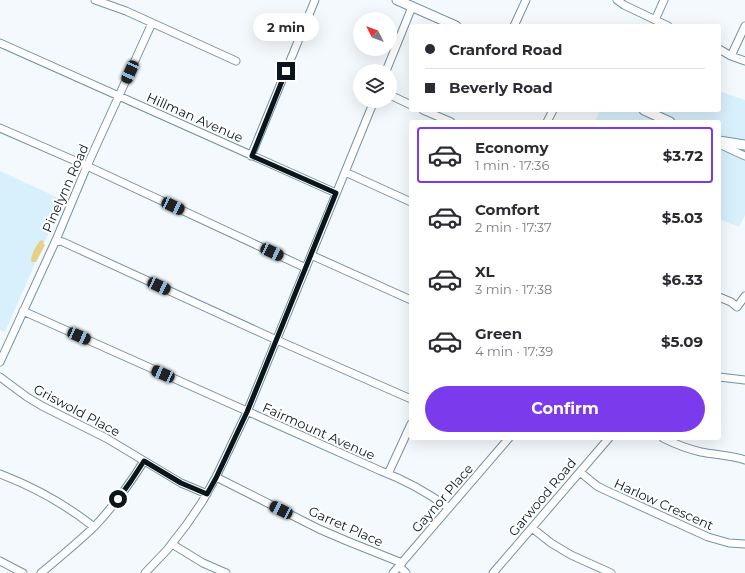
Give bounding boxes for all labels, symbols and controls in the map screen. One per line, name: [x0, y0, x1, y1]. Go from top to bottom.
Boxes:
north arrow: [353, 12, 397, 56]
map controls: [353, 12, 397, 108]
callout: 2 min: [253, 13, 319, 41]
text: 2 min: [267, 19, 305, 35]
text: Cranford Road: [449, 40, 562, 59]
car: [120, 59, 140, 85]
route end: [277, 62, 295, 80]
button: layers: [353, 64, 397, 108]
text: Beverly Road: [449, 78, 553, 97]
street label: Hillman Avenue: [144, 89, 246, 145]
icon: car: [427, 137, 463, 173]
text: Economy: [475, 138, 548, 157]
street label: Pinelynn Road: [38, 141, 92, 235]
text: $3.72: [663, 146, 703, 165]
text: 1 min · 17:36: [475, 157, 549, 173]
car: [160, 195, 186, 217]
icon: car: [427, 199, 463, 235]
text: Comfort: [475, 200, 540, 219]
text: $5.03: [662, 208, 703, 227]
text: 2 min · 17:37: [475, 219, 552, 235]
car: [259, 241, 285, 263]
icon: car: [427, 261, 463, 297]
text: XL: [475, 262, 494, 281]
text: $6.33: [662, 270, 703, 289]
car: [146, 275, 172, 297]
text: 3 min · 17:38: [475, 281, 552, 297]
icon: car: [427, 323, 463, 359]
text: Green: [475, 324, 522, 343]
car: [66, 326, 92, 346]
text: $5.09: [661, 332, 703, 351]
text: 4 min · 17:39: [475, 343, 553, 359]
car: [150, 364, 176, 384]
street label: Griswold Place: [31, 381, 123, 440]
button: Confirm: [425, 386, 705, 432]
street label: Fairmount Avenue: [260, 399, 378, 463]
street label: Garwood Road: [505, 455, 579, 539]
street label: Gaynor Place: [408, 460, 476, 536]
street label: Harlow Crescent: [612, 475, 716, 533]
route start: [109, 490, 127, 508]
car: [268, 499, 294, 521]
street label: Garret Place: [306, 502, 386, 550]

